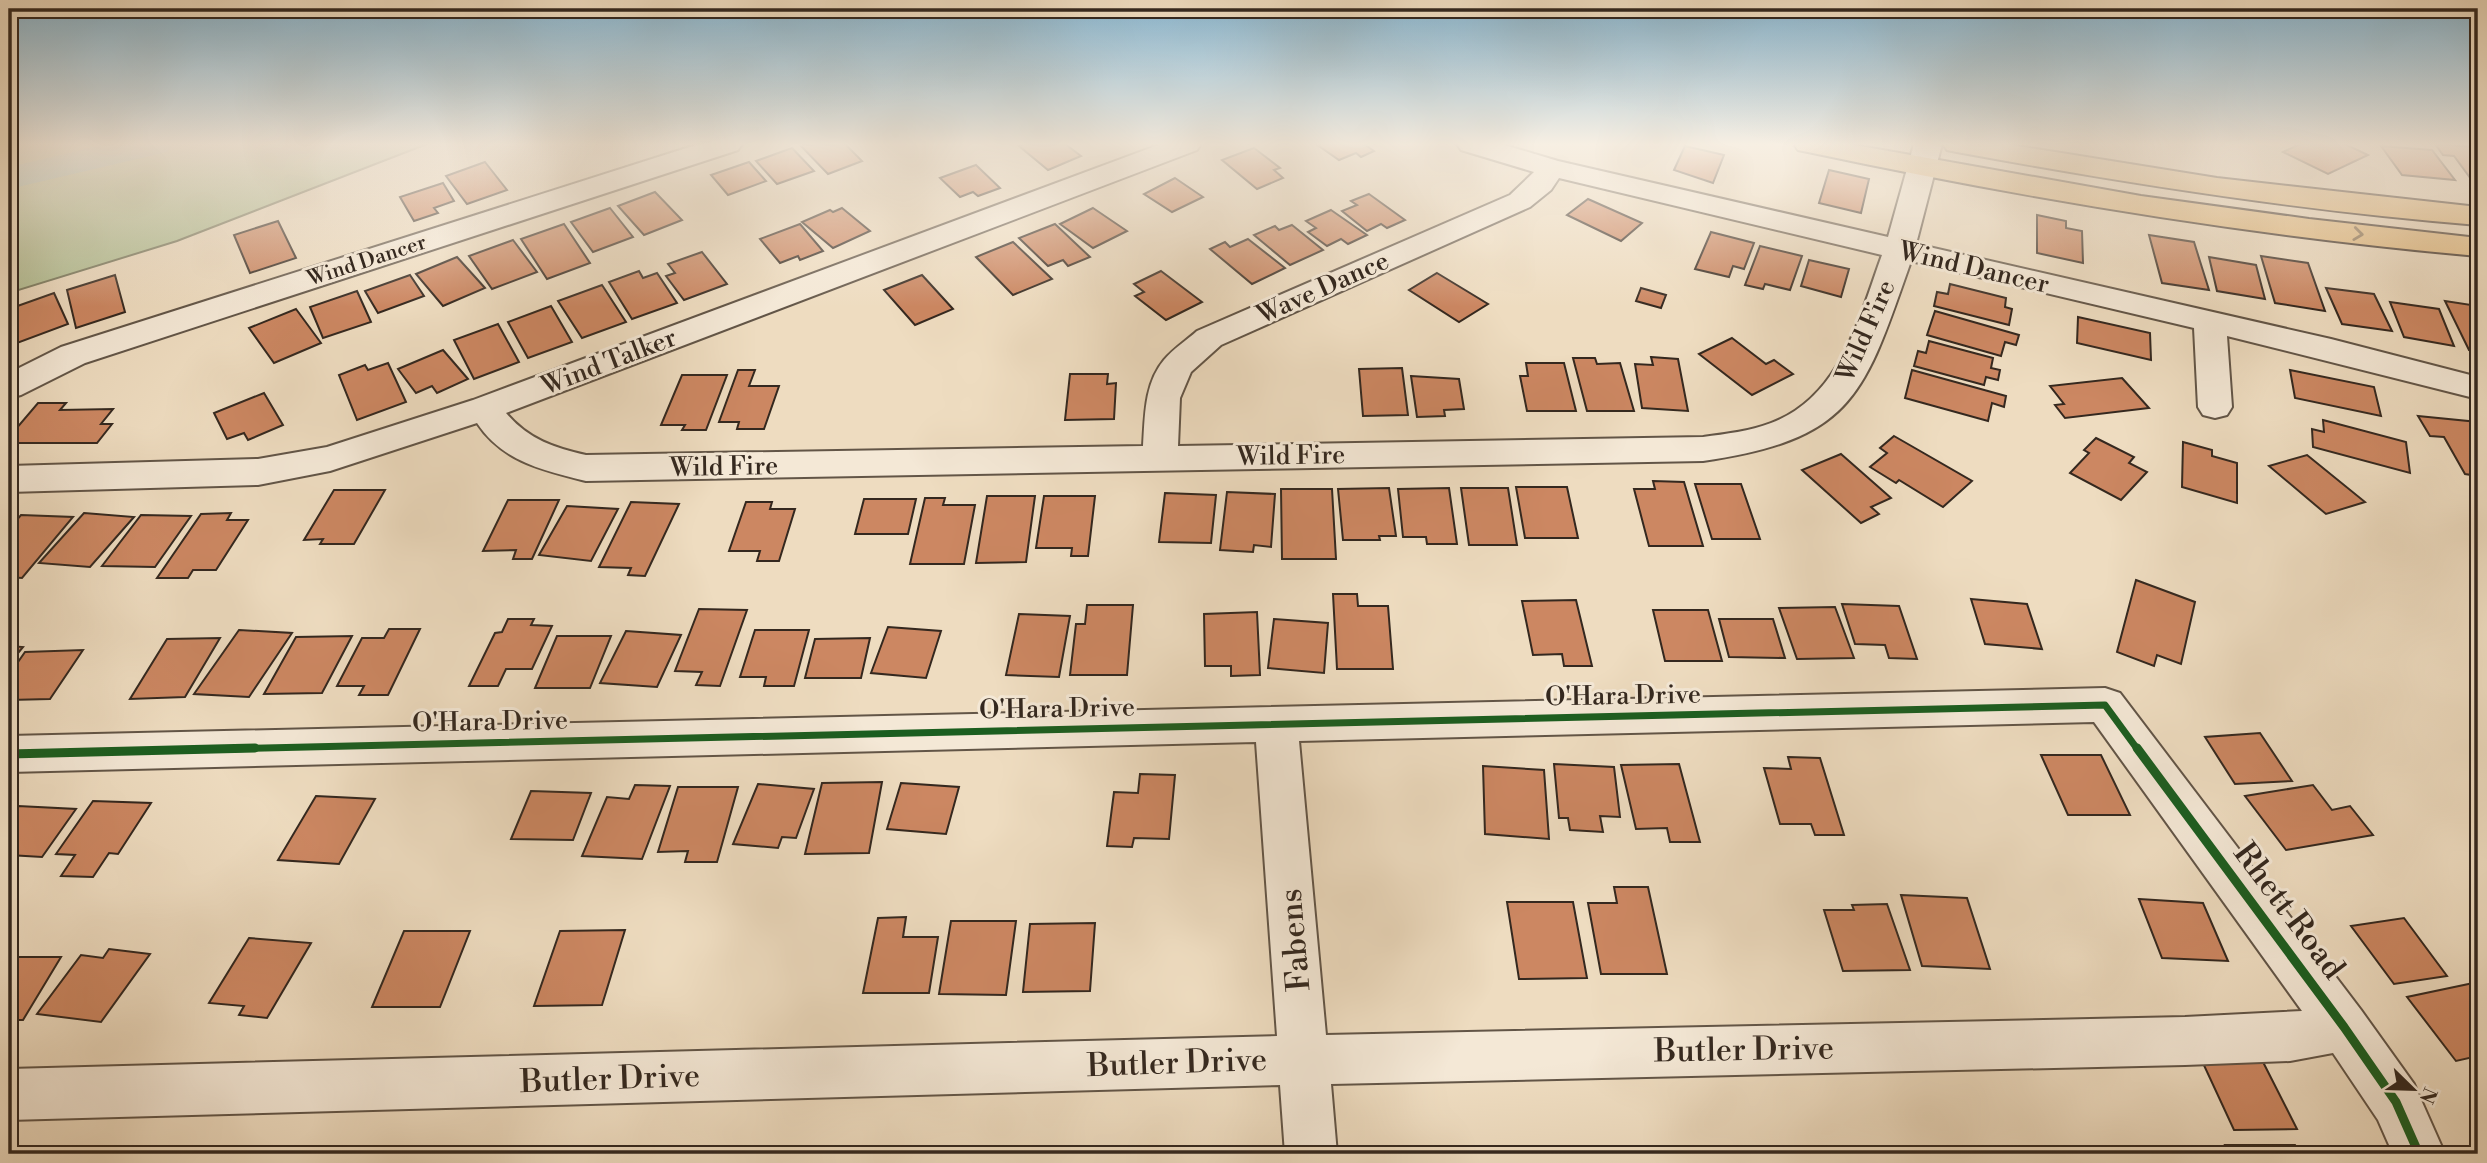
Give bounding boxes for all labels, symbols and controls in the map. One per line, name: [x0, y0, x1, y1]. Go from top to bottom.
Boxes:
one-way arrow: [2352, 227, 2364, 242]
street label: Wind Dancer: [303, 230, 430, 293]
street label: Wind Dancer: [1895, 235, 2052, 301]
street label: Wave Dance: [1251, 245, 1394, 332]
street label: Wild Fire: [1829, 275, 1903, 388]
street label: Wind Talker: [536, 322, 681, 403]
street label: Wild Fire: [1235, 439, 1346, 473]
street label: Wild Fire: [668, 450, 779, 484]
street label: O'Hara Drive: [1545, 679, 1701, 713]
street label: O'Hara Drive: [979, 692, 1135, 726]
street label: O'Hara Drive: [412, 705, 568, 739]
street label: Rhett Road: [2225, 835, 2353, 987]
street label: Fabens: [1271, 887, 1319, 993]
street label: Butler Drive: [1653, 1028, 1834, 1072]
street label: Butler Drive: [1085, 1040, 1268, 1086]
north arrow: [2378, 1054, 2448, 1124]
street label: Butler Drive: [518, 1056, 701, 1102]
text: N: [2414, 1084, 2442, 1107]

